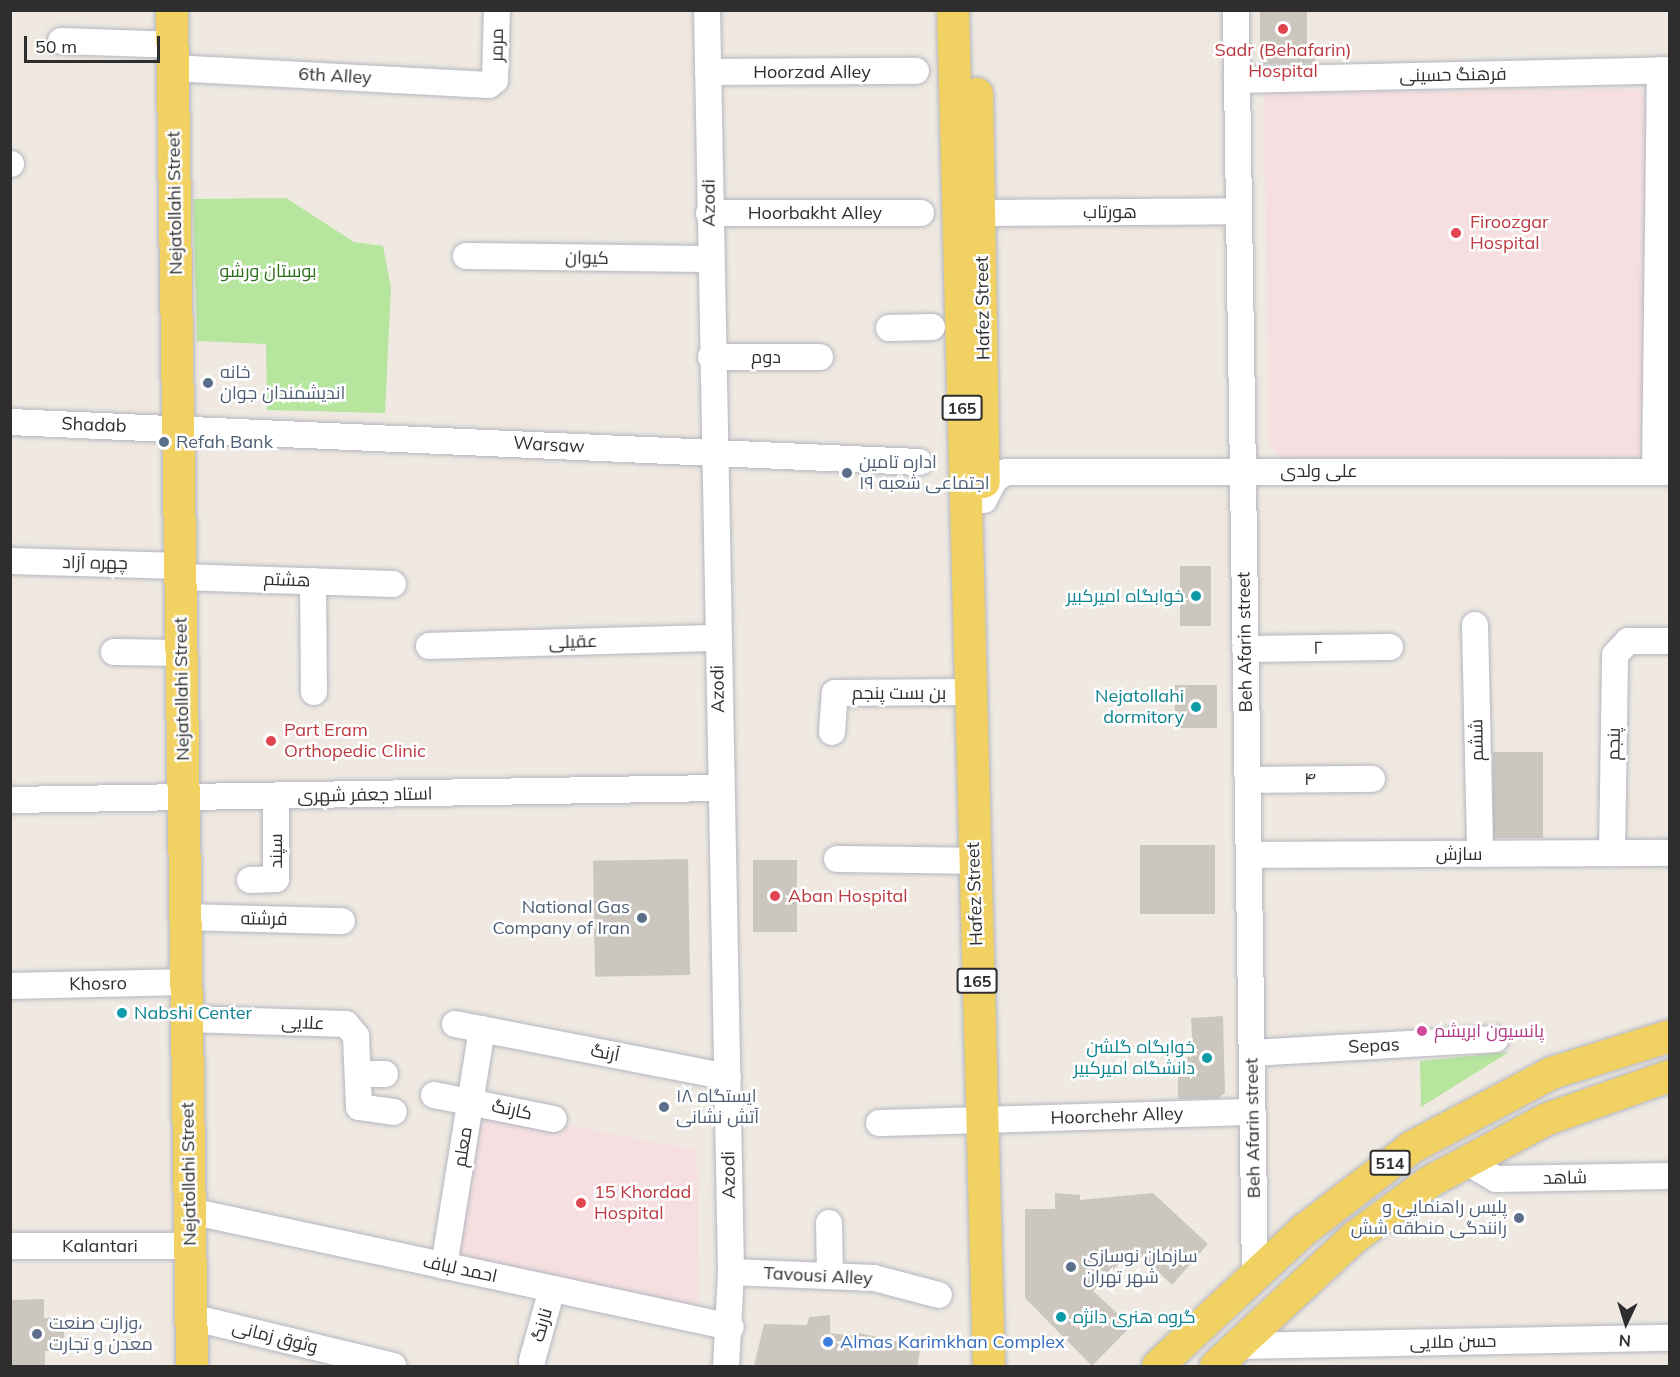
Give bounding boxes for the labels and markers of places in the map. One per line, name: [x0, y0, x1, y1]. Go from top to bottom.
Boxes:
marker: Sadr (Behafarin) Hospital: [1274, 20, 1292, 38]
place label: Sadr (Behafarin) Hospital: [1214, 40, 1352, 82]
place label: Firoozgar Hospital: [1470, 212, 1549, 254]
marker: Firoozgar Hospital: [1447, 224, 1465, 242]
place label: خانه اندیشمندان جوان: [220, 362, 345, 404]
marker: خانه اندیشمندان جوان: [201, 376, 215, 390]
place label: Refah Bank: [176, 431, 273, 453]
marker: Refah Bank: [157, 435, 171, 449]
place label: اداره تامین اجتماعی شعبه ۱۹: [859, 452, 989, 494]
marker: اداره تامین اجتماعی شعبه ۱۹: [840, 466, 854, 480]
place label: خوابگاه امیرکبیر: [1066, 585, 1184, 607]
marker: خوابگاه امیرکبیر: [1189, 589, 1203, 603]
place label: Nejatollahi dormitory: [1095, 686, 1184, 728]
marker: Nejatollahi dormitory: [1189, 700, 1203, 714]
place label: Part Eram Orthopedic Clinic: [284, 720, 426, 762]
marker: Part Eram Orthopedic Clinic: [262, 732, 280, 750]
place label: Aban Hospital: [788, 885, 908, 907]
marker: Aban Hospital: [766, 887, 784, 905]
place label: National Gas Company of Iran: [492, 897, 630, 940]
marker: National Gas Company of Iran: [635, 911, 649, 925]
place label: Nabshi Center: [134, 1002, 252, 1024]
marker: Nabshi Center: [115, 1006, 129, 1020]
place label: پانسیون ابریشم: [1434, 1020, 1544, 1042]
marker: پانسیون ابریشم: [1415, 1024, 1429, 1038]
place label: خوابگاه گلشن دانشگاه امیرکبیر: [1074, 1037, 1195, 1080]
marker: خوابگاه گلشن دانشگاه امیرکبیر: [1200, 1051, 1214, 1065]
place label: ایستگاه ۱۸ آتش نشانی: [676, 1086, 759, 1128]
marker: ایستگاه ۱۸ آتش نشانی: [657, 1100, 671, 1114]
place label: 15 Khordad Hospital: [594, 1182, 691, 1224]
marker: 15 Khordad Hospital: [572, 1194, 590, 1212]
place label: پلیس راهنمایی و رانندگی منطقه شش: [1351, 1197, 1507, 1240]
marker: پلیس راهنمایی و رانندگی منطقه شش: [1512, 1211, 1526, 1225]
place label: سازمان نوسازی شهر تهران: [1083, 1246, 1198, 1288]
marker: سازمان نوسازی شهر تهران: [1064, 1260, 1078, 1274]
place label: گروه هنری دانژه: [1073, 1306, 1196, 1328]
marker: گروه هنری دانژه: [1054, 1310, 1068, 1324]
place label: وزارت صنعت، معدن و تجارت: [49, 1313, 153, 1356]
marker: وزارت صنعت، معدن و تجارت: [30, 1327, 44, 1341]
place label: Almas Karimkhan Complex: [840, 1331, 1065, 1353]
marker: Almas Karimkhan Complex: [821, 1335, 835, 1349]

